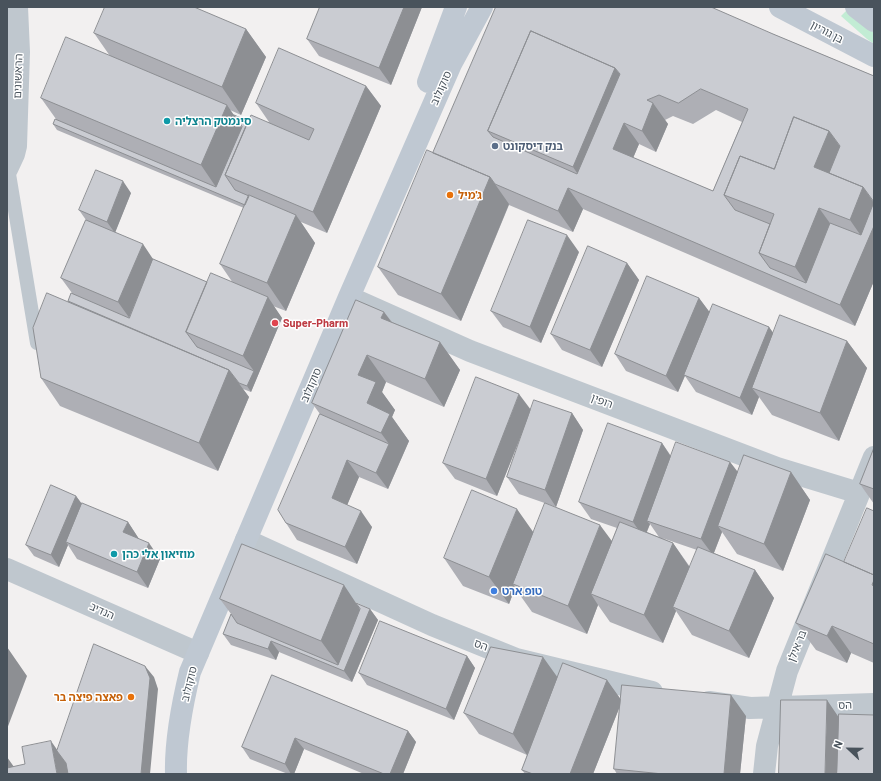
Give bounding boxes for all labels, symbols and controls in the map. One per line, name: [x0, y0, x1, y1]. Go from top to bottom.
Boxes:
street label: בן גוריון: [808, 18, 846, 46]
street label: הראשונים: [11, 53, 25, 99]
street label: סוקולוב: [428, 69, 454, 107]
place label: סינמטק הרצליה: [175, 114, 251, 128]
marker: סינמטק הרצליה: [162, 116, 172, 126]
place label: בנק דיסקונט: [503, 139, 563, 153]
marker: בנק דיסקונט: [490, 141, 500, 151]
place label: ג'מיל: [458, 188, 482, 202]
marker: ג'מיל: [445, 190, 455, 200]
place label: Super-Pharm: [283, 316, 348, 330]
marker: Super-Pharm: [270, 318, 280, 328]
street label: סוקולוב: [298, 366, 324, 404]
street label: רופין: [589, 391, 615, 411]
place label: מוזיאון אלי כהן: [122, 547, 195, 561]
marker: מוזיאון אלי כהן: [109, 549, 119, 559]
place label: טופ ארט: [502, 584, 542, 598]
marker: טופ ארט: [489, 586, 499, 596]
street label: הנדיב: [88, 600, 116, 622]
street label: בר אילן: [785, 628, 809, 664]
street label: הס: [472, 636, 490, 654]
street label: סוקולוב: [178, 665, 200, 703]
place label: פאצה פיצה בר: [54, 690, 123, 704]
marker: פאצה פיצה בר: [126, 692, 136, 702]
street label: הס: [838, 698, 852, 712]
north arrow: [829, 729, 869, 769]
text: N: [830, 738, 845, 750]

